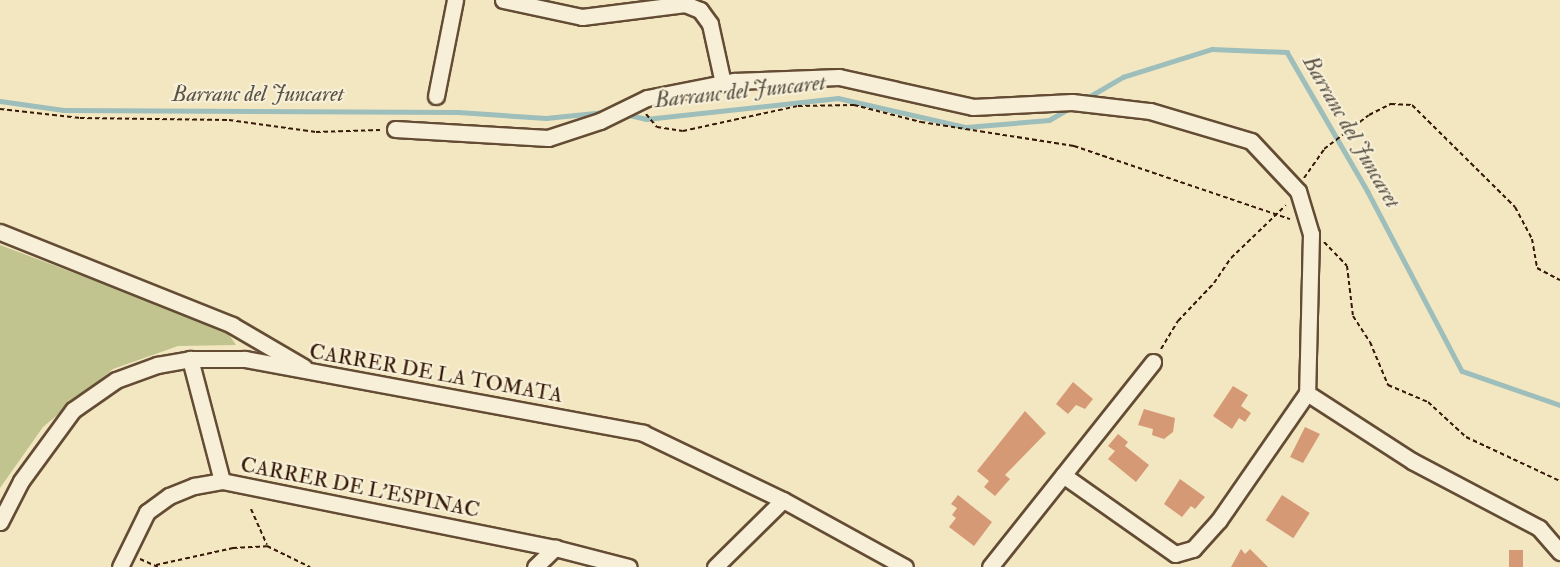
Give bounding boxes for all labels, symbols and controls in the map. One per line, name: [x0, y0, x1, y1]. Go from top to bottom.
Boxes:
water label: Barranc del Juncaret: [1297, 51, 1405, 213]
water label: Barranc del Juncaret: [653, 70, 827, 114]
water label: Barranc del Juncaret: [172, 82, 344, 108]
street label: CARRER DE LA TOMATA: [307, 339, 565, 409]
street label: CARRER DE L'ESPINAC: [238, 452, 482, 524]

